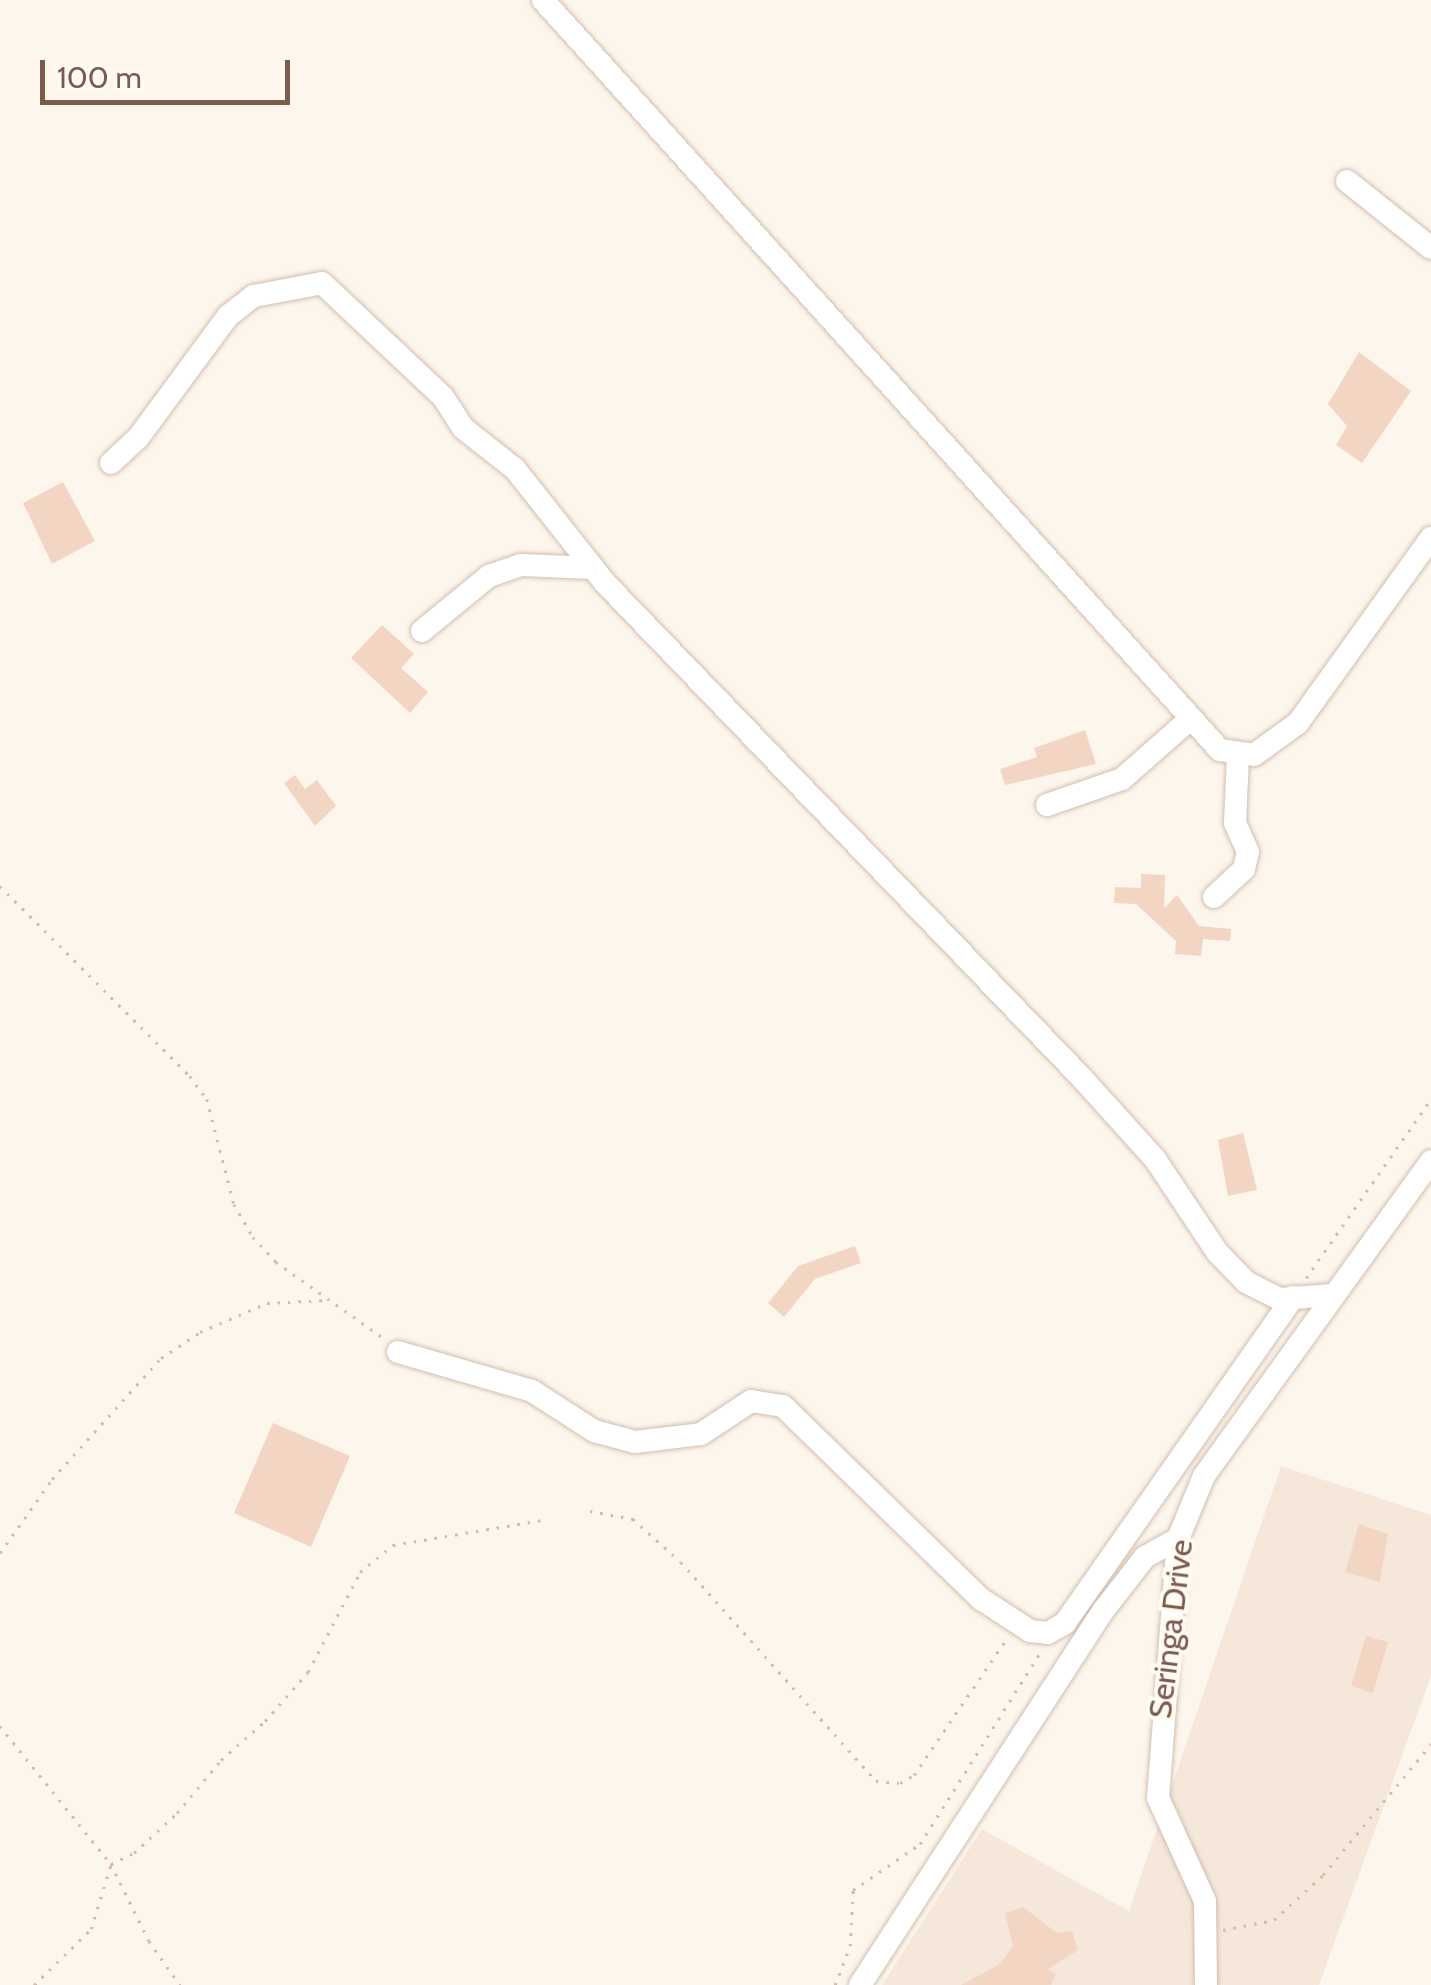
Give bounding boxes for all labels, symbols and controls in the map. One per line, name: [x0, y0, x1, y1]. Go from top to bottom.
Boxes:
scale bar: [45, 40, 295, 102]
text: 100 m: [57, 59, 142, 96]
street label: Seringa Drive: [1141, 1537, 1201, 1721]

